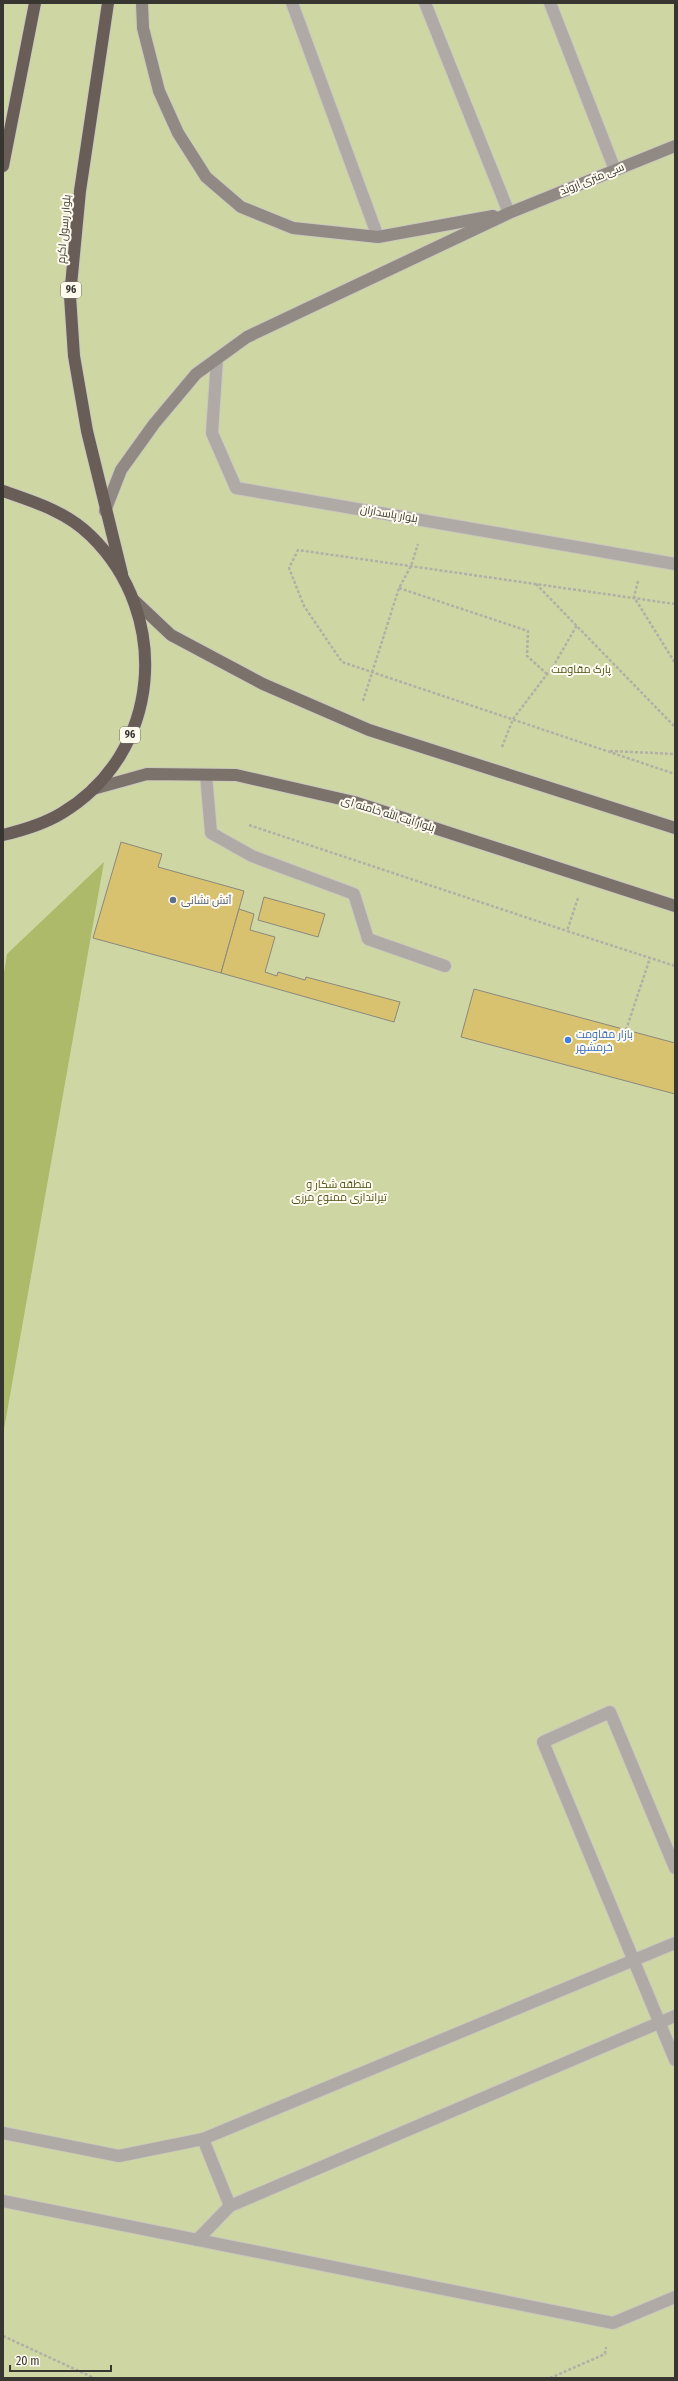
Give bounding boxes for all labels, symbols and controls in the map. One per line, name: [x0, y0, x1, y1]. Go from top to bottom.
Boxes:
street label: سی متری اروند: [558, 160, 626, 198]
street label: بلوار رسول اکرم: [55, 194, 75, 264]
road number: 96: [61, 282, 81, 298]
street label: بلوار پاسداران: [359, 503, 419, 525]
park label: پارک مقاومت: [551, 663, 611, 676]
road number: 96: [120, 727, 140, 743]
street label: بلوار آیت الله خامنه ای: [340, 792, 437, 834]
place label: آتش نشانی: [181, 894, 232, 907]
marker: آتش نشانی: [168, 895, 178, 905]
place label: بازار مقاومت خرمشهر: [575, 1028, 633, 1054]
marker: بازار مقاومت خرمشهر: [563, 1035, 573, 1045]
park label: منطقه شکار و تیراندازی ممنوع مرزی: [291, 1178, 387, 1205]
scale bar: [10, 2347, 111, 2373]
text: 20 m: [16, 2354, 40, 2368]

